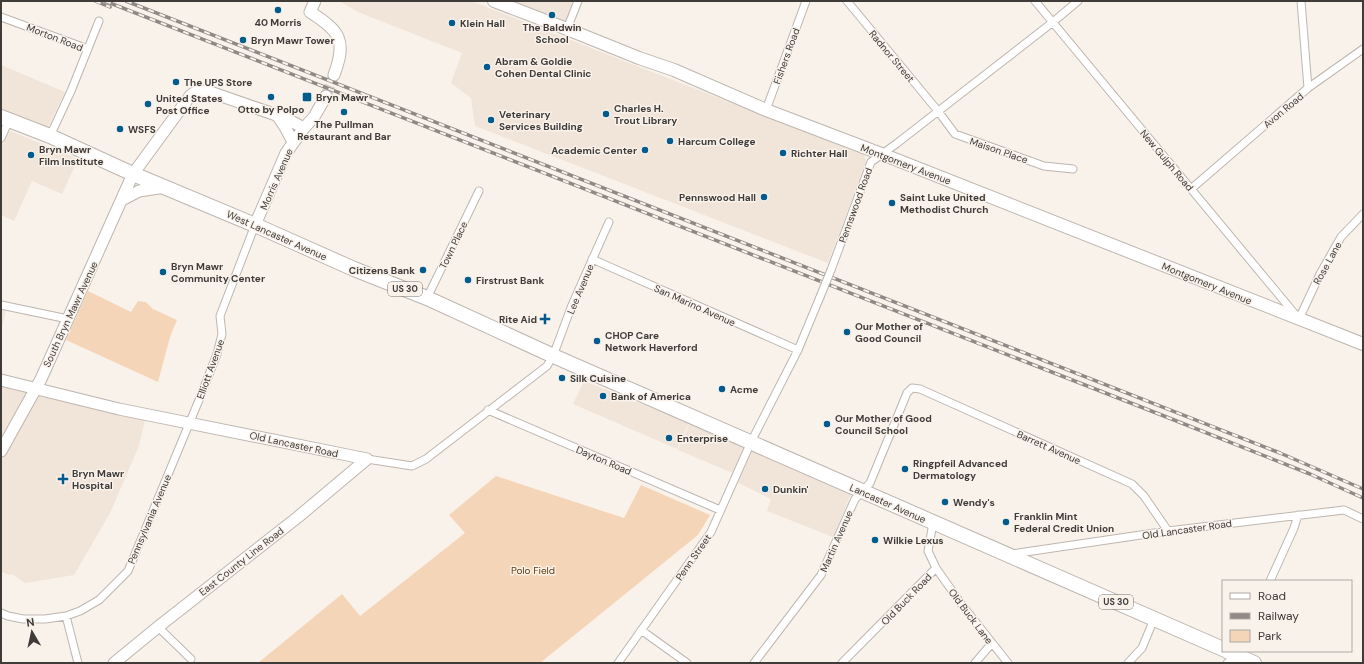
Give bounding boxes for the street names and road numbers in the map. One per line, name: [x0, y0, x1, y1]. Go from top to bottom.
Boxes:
street label: Morton Road: [25, 21, 85, 54]
street label: Fishers Road: [770, 26, 803, 86]
street label: Radnor Street: [866, 28, 917, 85]
street label: Avon Road: [1260, 90, 1306, 131]
street label: New Gulph Road: [1137, 127, 1196, 194]
street label: Maison Place: [968, 134, 1030, 167]
street label: Montgomery Avenue: [859, 141, 953, 188]
street label: Morris Avenue: [257, 146, 296, 212]
street label: Pennswood Road: [836, 166, 875, 245]
street label: West Lancaster Avenue: [225, 207, 329, 264]
street label: Town Place: [436, 219, 471, 271]
street label: Rose Lane: [1310, 239, 1345, 287]
street label: South Bryn Mawr Avenue: [40, 259, 101, 369]
street label: Montgomery Avenue: [1160, 259, 1254, 308]
street label: Lee Avenue: [564, 262, 597, 316]
road number: US 30: [388, 282, 422, 296]
street label: San Marino Avenue: [652, 282, 738, 329]
street label: Elliott Avenue: [194, 337, 227, 401]
street label: Barrett Avenue: [1015, 428, 1083, 467]
street label: Old Lancaster Road: [248, 429, 339, 460]
street label: Dayton Road: [574, 443, 634, 478]
street label: Pennsylvania Avenue: [125, 472, 174, 566]
street label: Lancaster Avenue: [848, 481, 928, 526]
street label: Martin Avenue: [817, 508, 856, 574]
street label: Old Lancaster Road: [1141, 517, 1233, 542]
street label: East County Line Road: [196, 524, 286, 599]
street label: Penn Street: [673, 532, 714, 583]
street label: Old Buck Road: [878, 571, 934, 628]
street label: Old Buck Lane: [945, 586, 996, 647]
road number: US 30: [1099, 595, 1133, 609]

